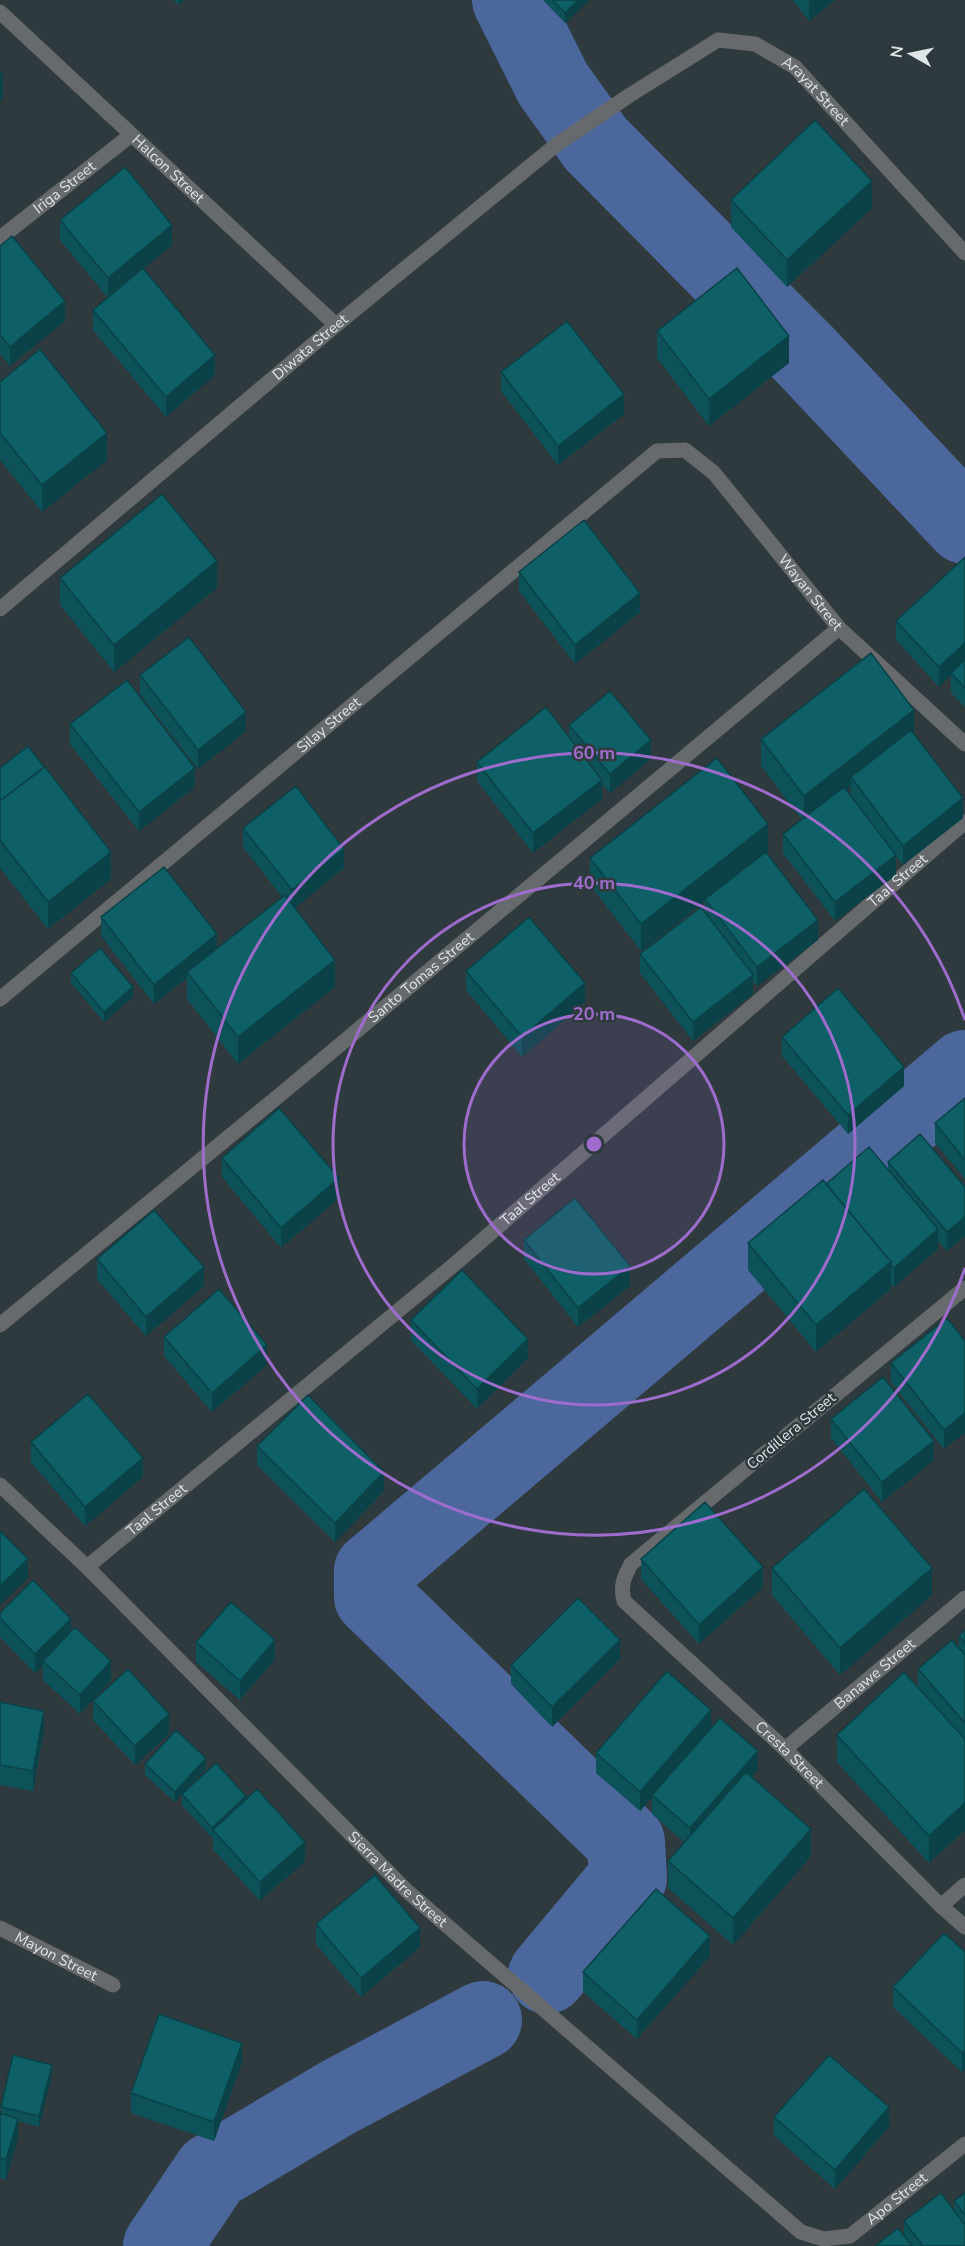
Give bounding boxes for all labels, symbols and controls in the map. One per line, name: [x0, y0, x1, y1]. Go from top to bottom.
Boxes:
north arrow: [881, 24, 941, 84]
text: N: [885, 44, 909, 59]
street label: Arayat Street: [778, 52, 854, 131]
street label: Halcon Street: [128, 130, 209, 208]
street label: Iriga Street: [29, 156, 100, 218]
street label: Diwata Street: [268, 309, 353, 385]
street label: Wayan Street: [774, 550, 848, 635]
street label: Silay Street: [292, 692, 365, 757]
text: 60 m: [573, 741, 615, 765]
street label: Taal Street: [863, 849, 932, 912]
text: 40 m: [573, 871, 615, 895]
street label: Santo Tomas Street: [364, 927, 479, 1027]
text: 20 m: [573, 1002, 615, 1026]
centre of rings: [584, 1134, 604, 1154]
street label: Taal Street: [496, 1167, 565, 1230]
street label: Cordillera Street: [742, 1387, 840, 1474]
street label: Taal Street: [122, 1478, 192, 1541]
street label: Banawe Street: [830, 1634, 920, 1714]
street label: Cresta Street: [751, 1717, 829, 1793]
street label: Sierra Madre Street: [343, 1827, 452, 1932]
street label: Mayon Street: [12, 1927, 102, 1986]
street label: Apo Street: [862, 2168, 932, 2229]

